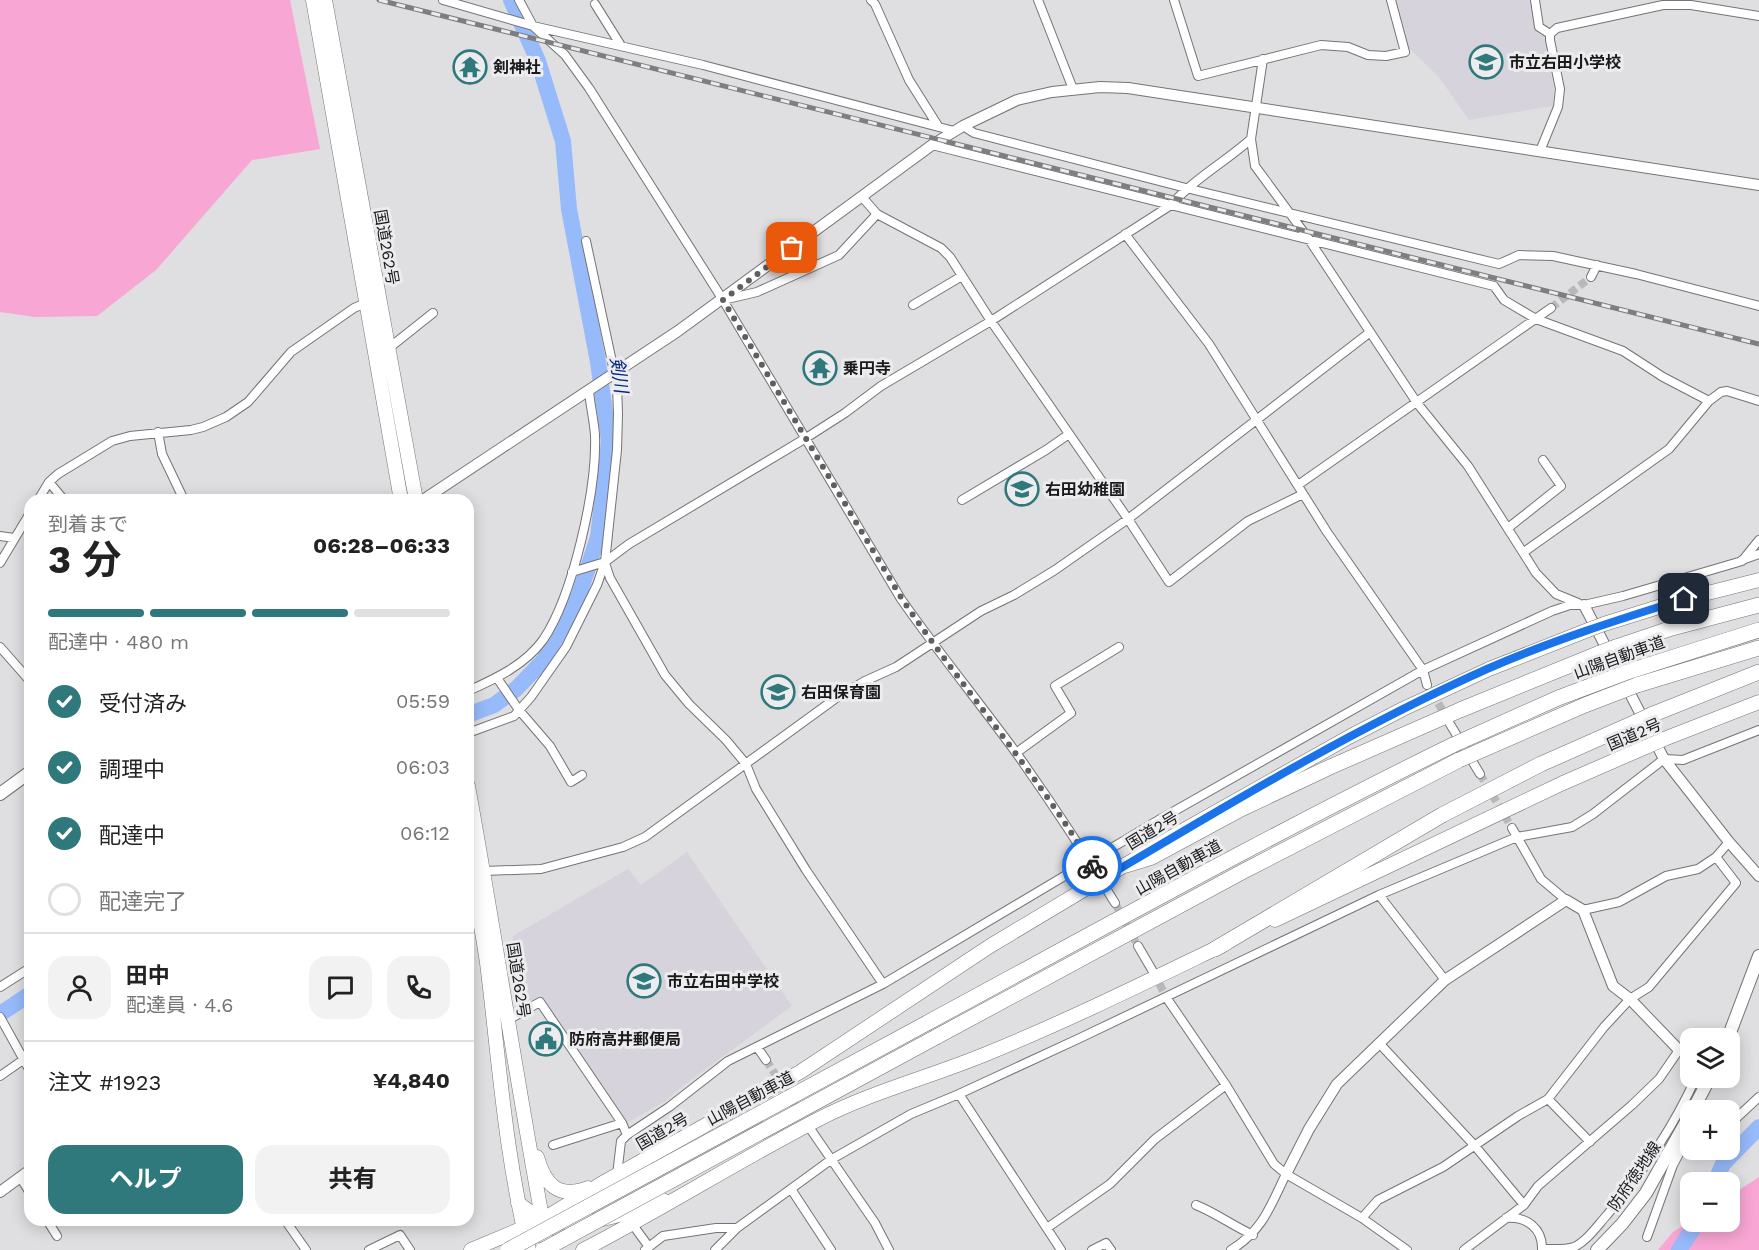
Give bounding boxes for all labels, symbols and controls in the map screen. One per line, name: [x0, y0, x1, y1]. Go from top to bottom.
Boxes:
school or university icon: 市立右田小学校: [1468, 44, 1504, 80]
temple icon: 剣神社: [452, 49, 488, 85]
place label: 市立右田小学校: [1509, 53, 1621, 72]
place label: 剣神社: [493, 58, 541, 77]
street label: 国道262号: [371, 208, 402, 286]
pin: [766, 222, 817, 273]
icon: bag: [775, 231, 808, 264]
temple icon: 乗円寺: [802, 350, 838, 386]
water label: 剣川: [607, 356, 633, 396]
place label: 乗円寺: [843, 359, 891, 378]
school or university icon: 右田幼稚園: [1004, 471, 1040, 507]
place label: 右田幼稚園: [1045, 480, 1125, 499]
text: 到着まで: [48, 512, 128, 536]
text: 06:28–06:33: [313, 533, 450, 558]
text: 3 分: [48, 537, 121, 582]
pin: [1658, 573, 1709, 624]
icon: home: [1667, 582, 1700, 615]
text: 配達中 · 480 m: [48, 630, 189, 654]
street label: 山陽自動車道: [1571, 632, 1668, 683]
school or university icon: 右田保育園: [760, 674, 796, 710]
place label: 右田保育園: [801, 683, 881, 702]
icon: check: [48, 685, 81, 718]
text: 05:59: [396, 689, 450, 713]
text: 受付済み: [99, 691, 187, 716]
street label: 国道2号: [1604, 715, 1664, 754]
icon: check: [48, 751, 81, 784]
text: 06:03: [396, 755, 450, 779]
text: 調理中: [99, 757, 165, 782]
street label: 国道2号: [1123, 808, 1182, 853]
icon: check: [48, 817, 81, 850]
text: 06:12: [400, 821, 450, 845]
text: 配達中: [99, 823, 165, 848]
courier: [1062, 836, 1122, 896]
street label: 山陽自動車道: [1132, 836, 1225, 899]
icon: bike: [1076, 850, 1109, 883]
text: 配達完了: [99, 889, 187, 914]
street label: 国道262号: [503, 941, 534, 1019]
button: person: [48, 956, 111, 1019]
button: chat: [309, 956, 372, 1019]
button: phone: [387, 956, 450, 1019]
text: 田中: [126, 963, 170, 988]
school or university icon: 市立右田中学校: [626, 963, 662, 999]
place label: 市立右田中学校: [667, 972, 779, 991]
text: 配達員 · 4.6: [126, 993, 233, 1017]
public building icon: 防府高井郵便局: [528, 1021, 564, 1057]
map controls: [1680, 1028, 1740, 1232]
button: layers: [1680, 1028, 1740, 1088]
place label: 防府高井郵便局: [569, 1030, 681, 1049]
text: ¥4,840: [373, 1068, 450, 1093]
street label: 山陽自動車道: [703, 1068, 797, 1129]
text: 注文 #1923: [48, 1070, 161, 1095]
button: +: [1680, 1100, 1740, 1160]
street label: 国道2号: [633, 1109, 692, 1154]
street label: 防府徳地線: [1604, 1138, 1665, 1215]
button: ヘルプ: [48, 1145, 243, 1214]
button: 共有: [255, 1145, 450, 1214]
button: −: [1680, 1172, 1740, 1232]

